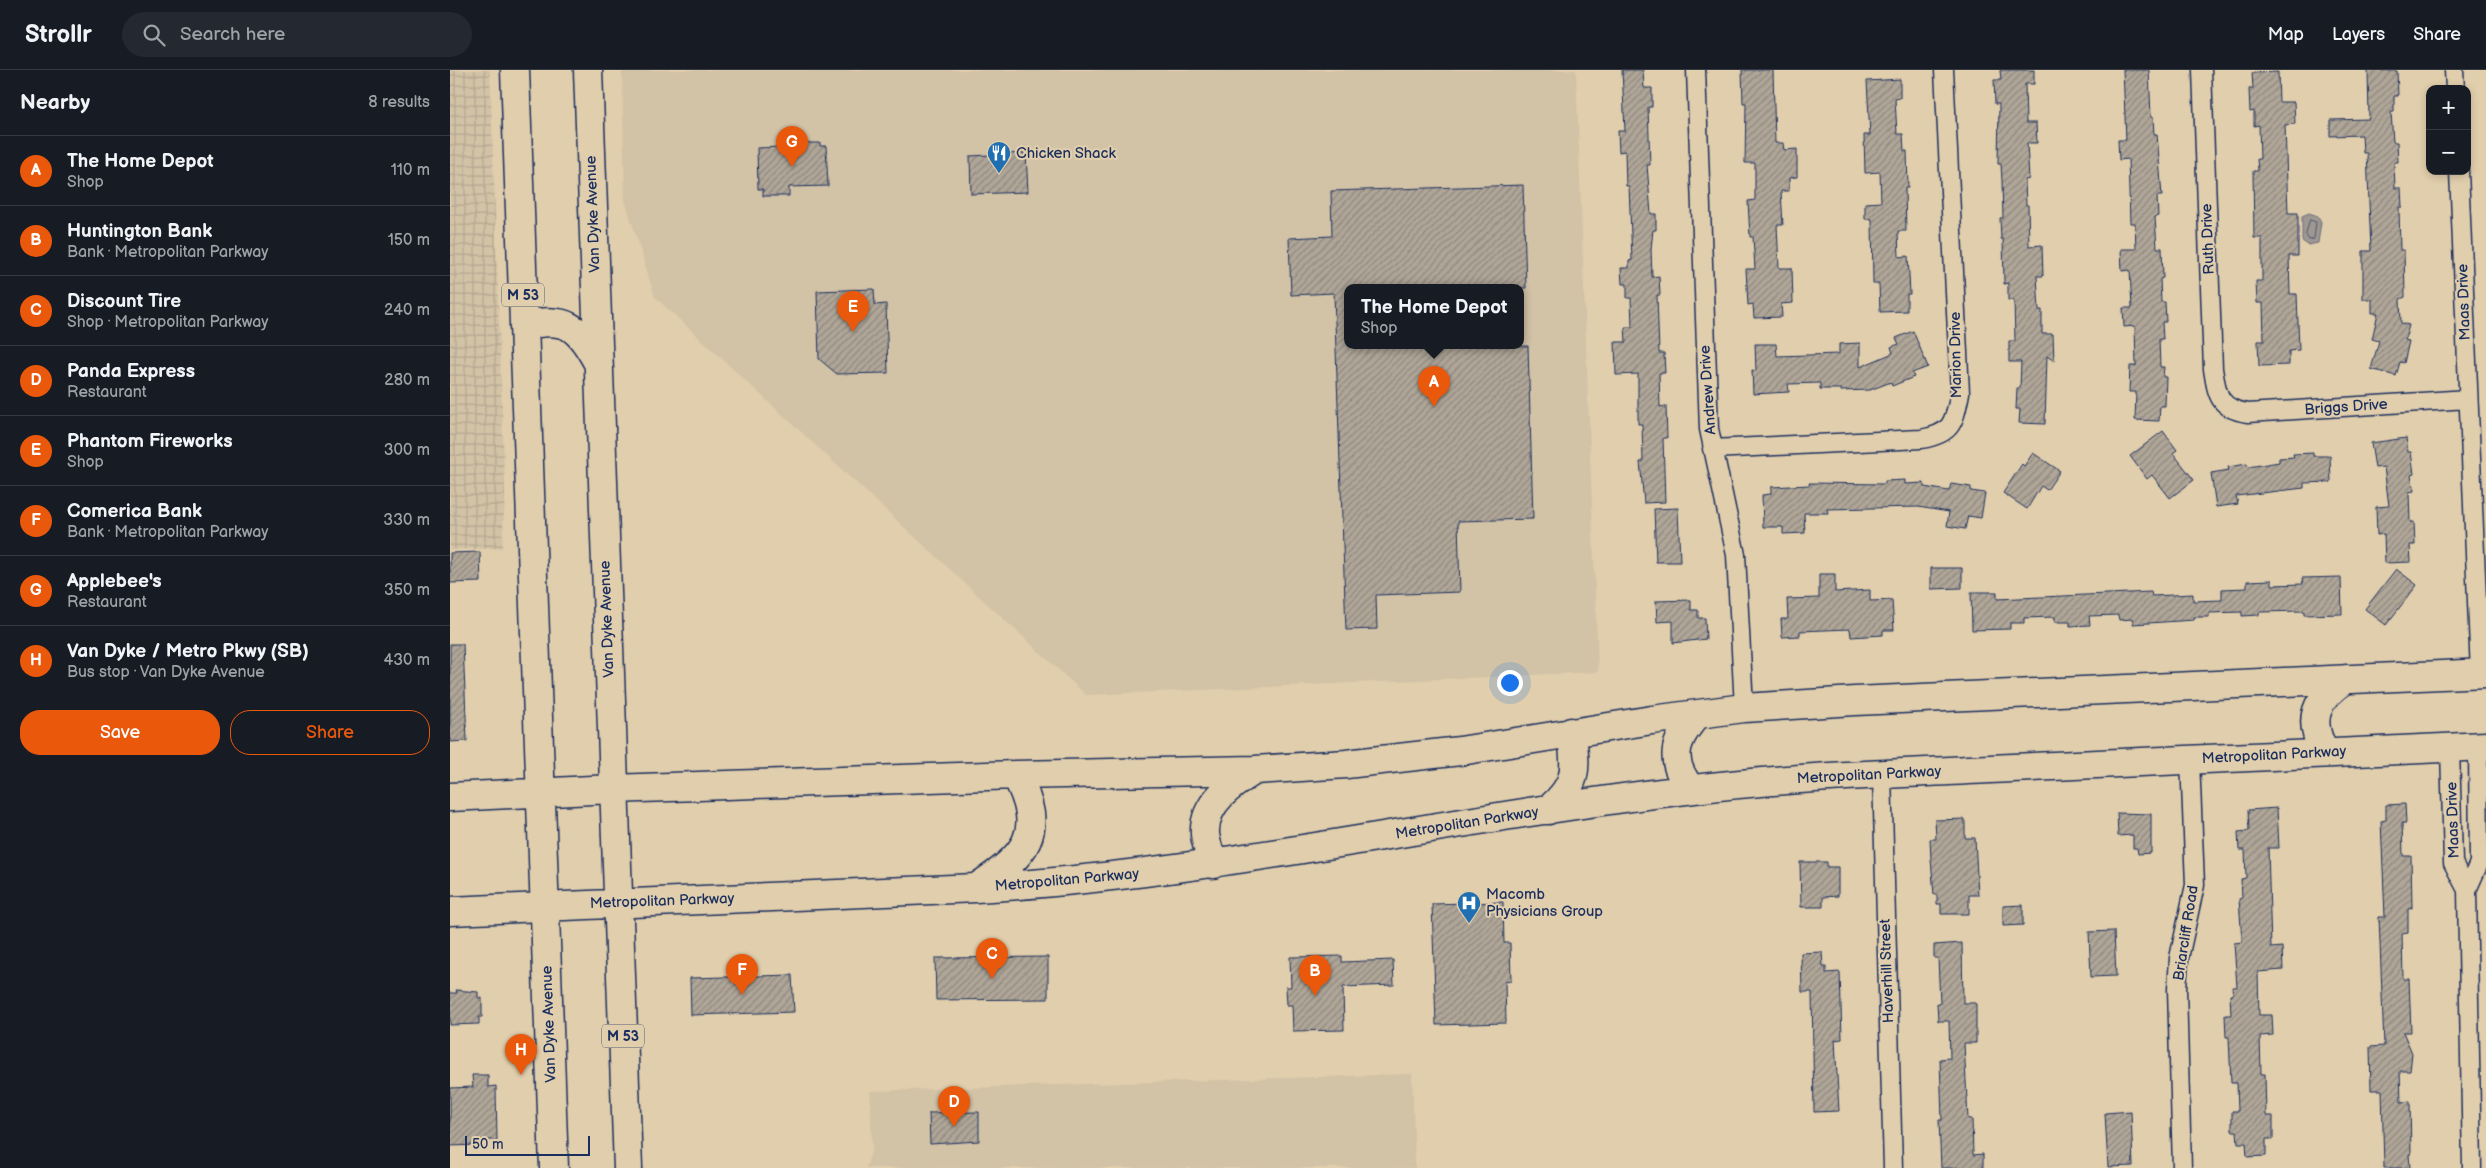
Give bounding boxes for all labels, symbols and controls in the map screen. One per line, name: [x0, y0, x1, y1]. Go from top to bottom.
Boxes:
search box: [122, 12, 472, 57]
text: Strollr: [25, 20, 92, 49]
icon: search: [140, 21, 168, 49]
text: Search here: [180, 23, 285, 46]
text: Map: [2268, 24, 2304, 45]
text: Layers: [2332, 24, 2385, 45]
text: Share: [2413, 24, 2461, 45]
map controls: [2426, 85, 2471, 175]
button: +: [2426, 85, 2471, 130]
text: Nearby: [20, 90, 90, 115]
text: 8 results: [368, 93, 430, 112]
pin: G: [776, 126, 808, 167]
button: −: [2426, 130, 2471, 175]
restaurant icon: Chicken Shack: [986, 140, 1012, 174]
place label: Chicken Shack: [1016, 144, 1116, 163]
text: The Home Depot: [67, 150, 214, 173]
street label: Van Dyke Avenue: [581, 155, 605, 273]
text: A: [31, 161, 41, 180]
text: 110 m: [391, 161, 430, 180]
text: Shop: [67, 173, 104, 192]
street label: Ruth Drive: [2197, 203, 2219, 275]
text: Huntington Bank: [67, 220, 212, 243]
text: B: [30, 231, 42, 250]
text: 150 m: [388, 231, 430, 250]
text: Bank · Metropolitan Parkway: [67, 243, 269, 262]
street label: Maas Drive: [2453, 263, 2475, 341]
road number: M 53: [502, 284, 544, 306]
popup: [1344, 284, 1524, 349]
text: Discount Tire: [67, 290, 181, 313]
pin: E: [837, 291, 869, 332]
text: The Home Depot: [1361, 296, 1507, 319]
text: C: [30, 301, 42, 320]
text: 240 m: [384, 301, 430, 320]
street label: Marion Drive: [1946, 311, 1966, 398]
text: Shop · Metropolitan Parkway: [67, 313, 269, 332]
text: Shop: [1361, 319, 1398, 338]
street label: Andrew Drive: [1695, 345, 1721, 435]
text: Panda Express: [67, 360, 195, 383]
pin: A: [1418, 366, 1450, 407]
text: D: [30, 371, 42, 390]
text: 280 m: [384, 371, 430, 390]
text: Restaurant: [67, 383, 147, 402]
street label: Briggs Drive: [2304, 395, 2388, 419]
text: Phantom Fireworks: [67, 430, 233, 453]
text: E: [31, 441, 41, 460]
text: 300 m: [384, 441, 430, 460]
text: Shop: [67, 453, 104, 472]
text: Comerica Bank: [67, 500, 202, 523]
text: F: [31, 511, 41, 530]
text: 330 m: [383, 511, 430, 530]
text: Bank · Metropolitan Parkway: [67, 523, 269, 542]
street label: Van Dyke Avenue: [595, 560, 619, 678]
text: Applebee's: [67, 570, 162, 593]
text: G: [30, 581, 42, 600]
text: 350 m: [384, 581, 430, 600]
text: Restaurant: [67, 593, 147, 612]
text: Van Dyke / Metro Pkwy (SB): [67, 640, 309, 663]
text: H: [30, 651, 42, 670]
text: 430 m: [383, 651, 430, 670]
text: Bus stop · Van Dyke Avenue: [67, 663, 265, 682]
your location: [1497, 670, 1523, 696]
button: Save: [20, 710, 220, 755]
button: Share: [230, 710, 430, 755]
street label: Metropolitan Parkway: [2201, 742, 2347, 768]
street label: Metropolitan Parkway: [1796, 762, 1942, 788]
street label: Maas Drive: [2442, 781, 2464, 859]
street label: Metropolitan Parkway: [1394, 802, 1540, 844]
street label: Metropolitan Parkway: [994, 864, 1140, 896]
street label: Briarcliff Road: [2169, 884, 2203, 982]
place label: Macomb Physicians Group: [1486, 885, 1603, 921]
street label: Metropolitan Parkway: [589, 889, 735, 913]
hospital icon: Macomb Physicians Group: [1456, 890, 1482, 924]
street label: Haverhill Street: [1876, 918, 1898, 1023]
pin: C: [976, 938, 1008, 979]
pin: F: [726, 954, 758, 995]
pin: B: [1299, 955, 1331, 996]
street label: Van Dyke Avenue: [537, 965, 561, 1083]
road number: M 53: [602, 1024, 644, 1048]
pin: H: [505, 1034, 537, 1075]
pin: D: [938, 1086, 970, 1127]
scale bar: [465, 1133, 590, 1156]
text: 50 m: [472, 1136, 504, 1153]

